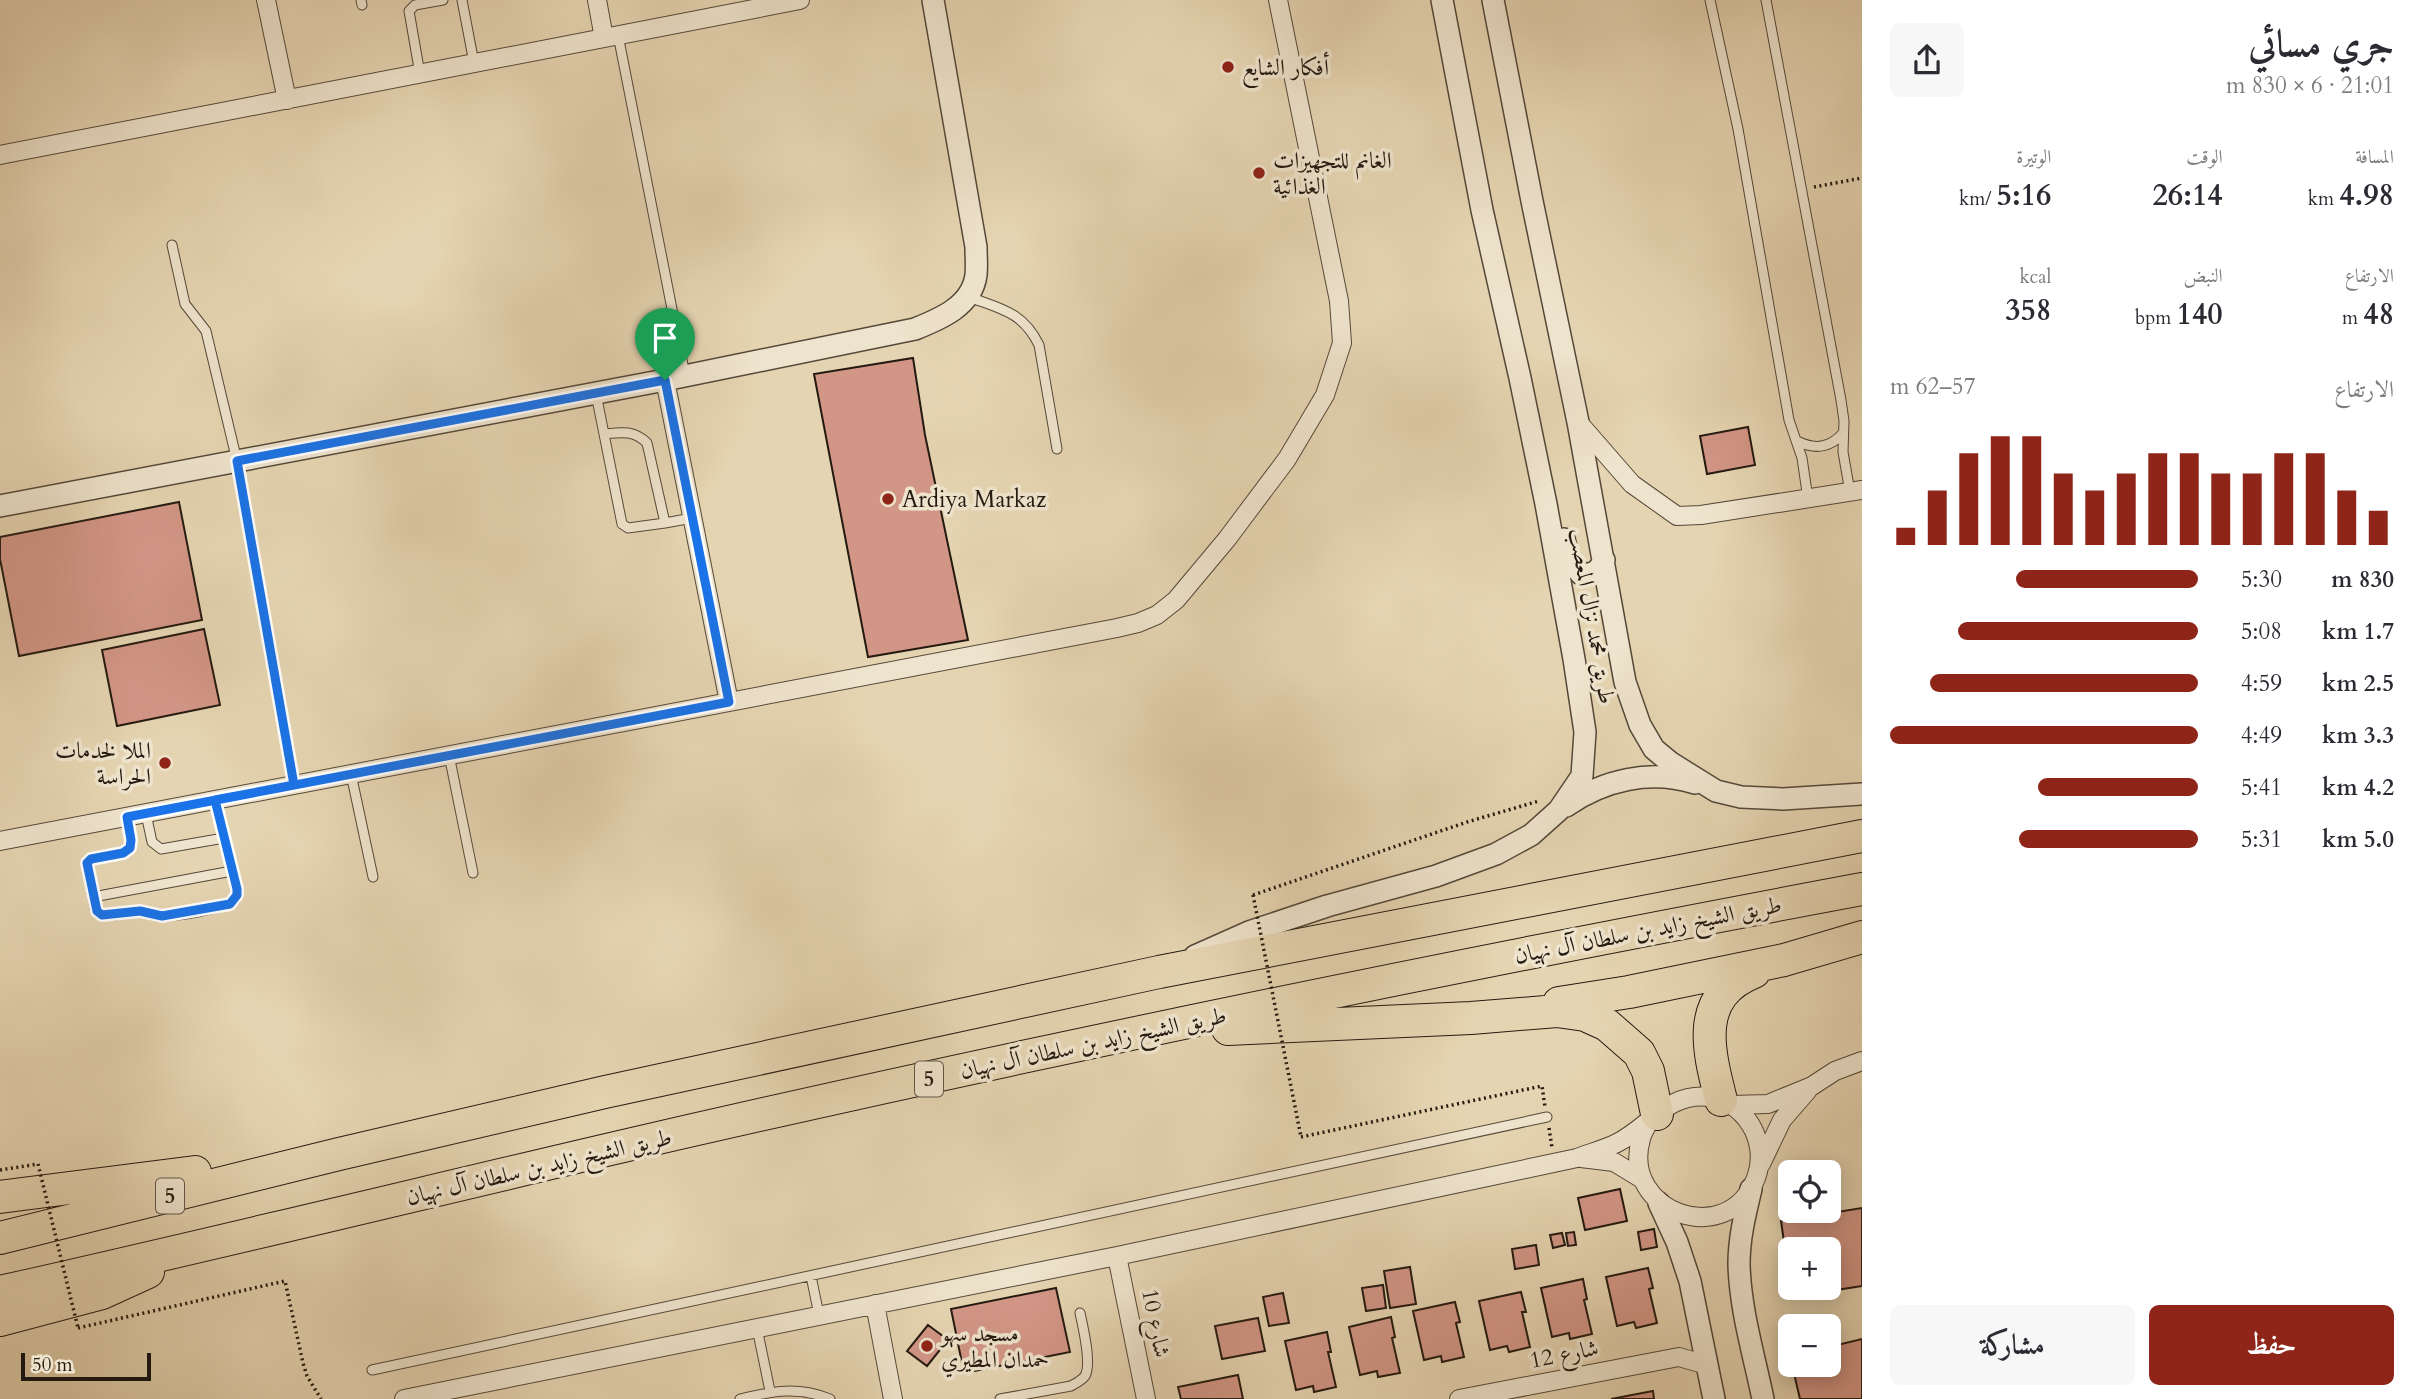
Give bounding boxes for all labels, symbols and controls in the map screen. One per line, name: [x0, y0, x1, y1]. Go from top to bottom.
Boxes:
text: جري مسائي: [2248, 18, 2394, 70]
button: share: [1890, 23, 1964, 97]
place label: أفكار الشايع: [1242, 51, 1330, 88]
marker: أفكار الشايع: [1220, 59, 1236, 75]
text: 21:01 · 6 × 830 m: [2226, 70, 2394, 101]
text: الوتيرة: [2016, 144, 2051, 170]
text: الوقت: [2186, 144, 2223, 170]
text: المسافة: [2355, 144, 2394, 170]
place label: الغانم للتجهيزات الغذائية: [1273, 145, 1392, 202]
marker: الغانم للتجهيزات الغذائية: [1251, 165, 1267, 181]
text: 5:16: [1997, 175, 2051, 216]
text: 26:14: [2153, 175, 2223, 216]
text: 4.98: [2339, 175, 2394, 216]
text: /km: [1959, 186, 1997, 212]
text: km: [2308, 186, 2339, 212]
text: النبض: [2184, 263, 2223, 289]
text: الارتفاع: [2345, 263, 2394, 289]
text: kcal: [2019, 264, 2051, 290]
text: 358: [2005, 290, 2051, 331]
text: 140: [2177, 294, 2223, 335]
text: 48: [2363, 294, 2394, 335]
text: bpm: [2135, 305, 2177, 331]
text: m: [2342, 305, 2363, 331]
pin: [635, 308, 695, 380]
icon: arrive: [646, 319, 684, 357]
text: 57–62 m: [1890, 371, 1975, 402]
text: الارتفاع: [2334, 374, 2394, 405]
place label: Ardiya Markaz: [902, 484, 1046, 515]
marker: Ardiya Markaz: [880, 491, 896, 507]
street label: طريق محمد نزال المعصب: [1561, 526, 1623, 706]
text: 5:30: [2241, 564, 2282, 595]
text: 830 m: [2331, 564, 2394, 595]
text: 5:08: [2241, 616, 2282, 647]
text: 1.7 km: [2322, 616, 2394, 647]
text: 4:59: [2241, 668, 2282, 699]
text: 2.5 km: [2322, 668, 2394, 699]
text: 4:49: [2241, 720, 2282, 751]
text: 3.3 km: [2322, 720, 2394, 751]
place label: الملا لخدمات الحراسة: [55, 735, 151, 792]
marker: الملا لخدمات الحراسة: [157, 755, 173, 771]
text: 5:41: [2241, 772, 2282, 803]
text: 4.2 km: [2322, 772, 2394, 803]
text: 5:31: [2241, 824, 2282, 855]
text: 5.0 km: [2322, 824, 2394, 855]
street label: طريق الشيخ زايد بن سلطان آل نهيان: [1512, 889, 1785, 976]
street label: طريق الشيخ زايد بن سلطان آل نهيان: [957, 1000, 1230, 1091]
road number: 5: [915, 1062, 943, 1096]
street label: طريق الشيخ زايد بن سلطان آل نهيان: [403, 1121, 676, 1218]
map controls: [1778, 1160, 1841, 1377]
button: locate: [1778, 1160, 1841, 1223]
road number: 5: [156, 1178, 184, 1214]
button: +: [1778, 1237, 1841, 1300]
street label: شارع 10: [1130, 1286, 1178, 1361]
button: مشاركة: [1890, 1305, 2135, 1385]
button: حفظ: [2149, 1305, 2394, 1385]
button: −: [1778, 1314, 1841, 1377]
place label: مسجد سهو حمدان المطيري: [939, 1318, 1049, 1378]
street label: شارع 12: [1527, 1332, 1602, 1380]
marker: مسجد سهو حمدان المطيري: [919, 1338, 935, 1354]
scale bar: [21, 1350, 150, 1382]
text: 50 m: [32, 1352, 73, 1378]

